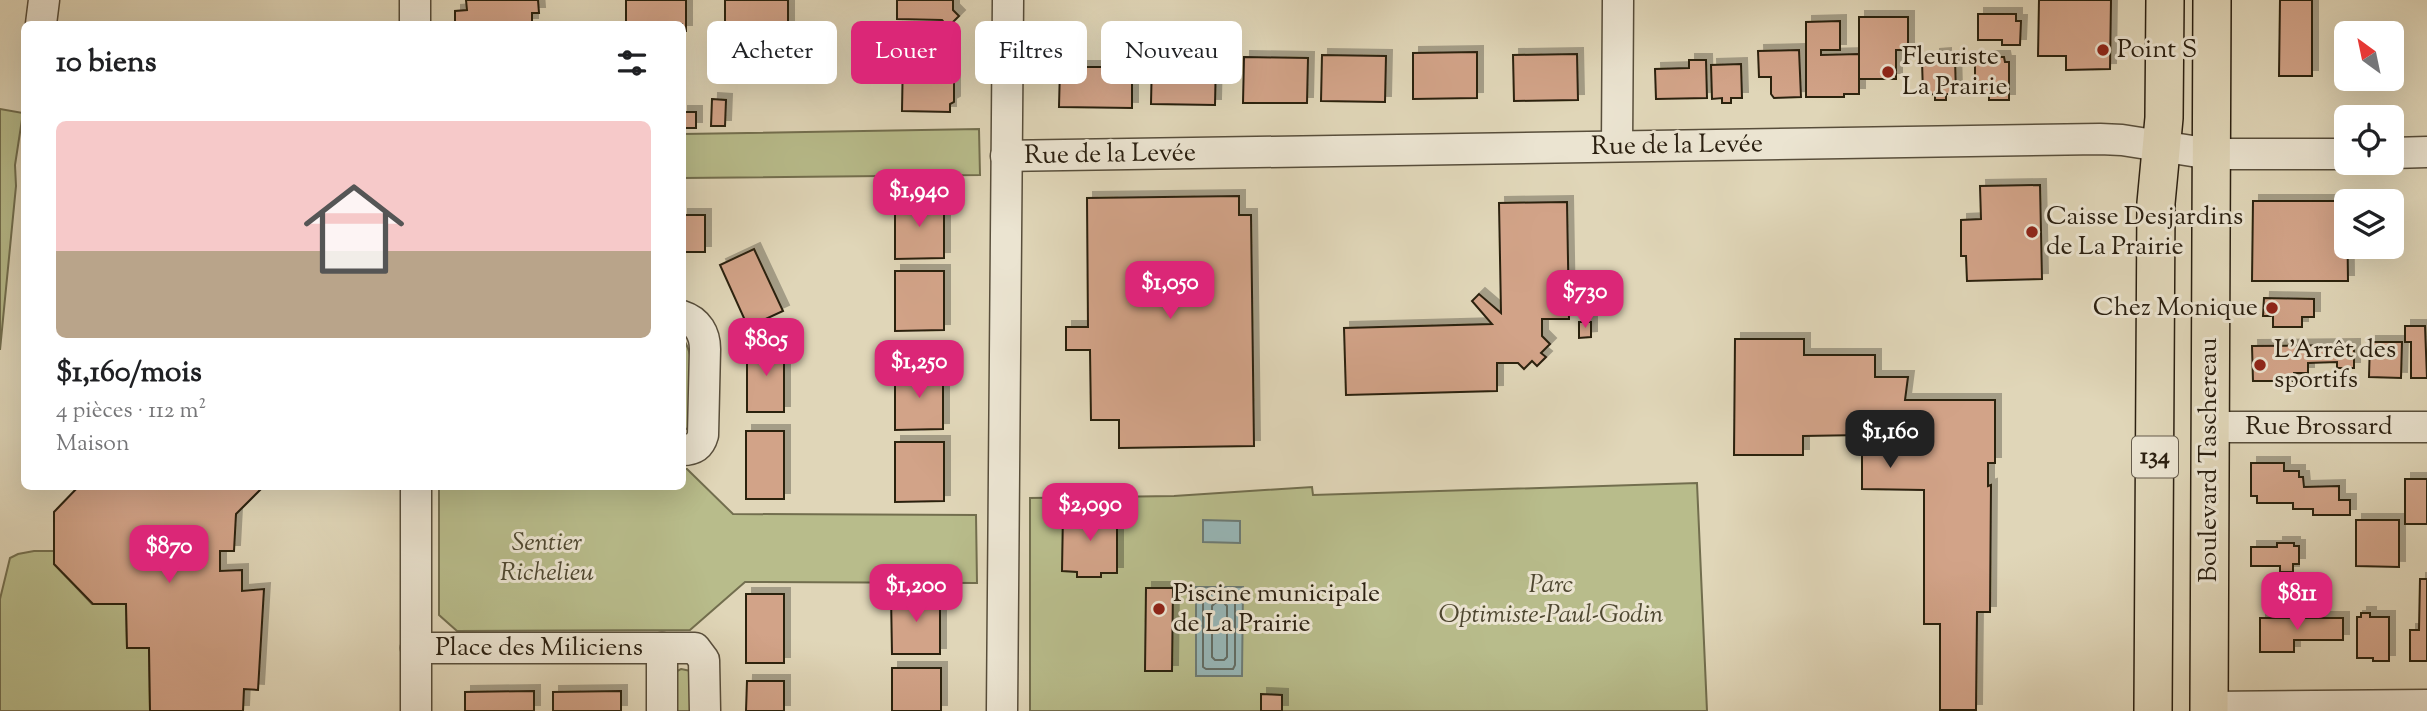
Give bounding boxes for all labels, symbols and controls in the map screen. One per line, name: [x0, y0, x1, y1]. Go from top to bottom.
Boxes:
chip: Acheter: [707, 21, 837, 84]
chip: Louer: [851, 21, 961, 84]
chip: Filtres: [975, 21, 1087, 84]
chip: Nouveau: [1101, 21, 1242, 84]
north arrow: [2334, 21, 2404, 91]
map controls: [2334, 21, 2404, 259]
place label: Point S: [2117, 32, 2197, 69]
place label: Fleuriste La Prairie: [1902, 39, 2008, 106]
text: 10 biens: [56, 42, 156, 85]
marker: Point S: [2095, 42, 2111, 58]
icon: filters: [613, 44, 651, 82]
marker: Fleuriste La Prairie: [1880, 64, 1896, 80]
button: locate: [2334, 105, 2404, 175]
street label: Rue de la Levée: [1591, 126, 1763, 166]
street label: Rue de la Levée: [1024, 135, 1196, 175]
icon: home: [291, 166, 417, 292]
pin: $1,940: [862, 170, 976, 229]
text: $1,940: [889, 175, 949, 208]
button: layers: [2334, 189, 2404, 259]
place label: Caisse Desjardins de La Prairie: [2046, 199, 2243, 266]
marker: Caisse Desjardins de La Prairie: [2024, 224, 2040, 240]
pin: $1,050: [1113, 262, 1227, 321]
text: $1,050: [1141, 267, 1199, 300]
pin: $730: [1544, 270, 1626, 330]
text: $730: [1562, 276, 1608, 309]
place label: Chez Monique: [2093, 290, 2258, 327]
marker: Chez Monique: [2264, 300, 2280, 316]
pin: $805: [725, 318, 807, 378]
text: $805: [744, 324, 788, 357]
place label: L'Arrêt des sportifs: [2274, 332, 2396, 399]
street label: Boulevard Taschereau: [2191, 338, 2228, 582]
pin: $1,250: [862, 340, 976, 400]
text: $1,250: [891, 346, 947, 379]
text: $1,160/mois: [56, 352, 202, 395]
marker: L'Arrêt des sportifs: [2252, 357, 2268, 373]
text: 4 pièces · 112 m²: [56, 395, 206, 428]
street label: Rue Brossard: [2245, 409, 2393, 446]
pin: $1,160: [1833, 410, 1947, 470]
text: $1,160: [1861, 416, 1919, 449]
text: Maison: [56, 428, 130, 461]
road number: 134: [2132, 436, 2178, 478]
pin: $2,090: [1033, 484, 1147, 543]
text: $2,090: [1058, 489, 1122, 522]
park label: Sentier Richelieu: [500, 525, 594, 592]
pin: $870: [128, 526, 210, 585]
text: $870: [145, 531, 193, 564]
pin: $1,200: [859, 564, 973, 624]
park label: Parc Optimiste-Paul-Godin: [1439, 567, 1664, 634]
text: $1,200: [886, 570, 946, 603]
pin: $811: [2256, 572, 2338, 632]
place label: Piscine municipale de La Prairie: [1173, 576, 1380, 643]
text: $811: [2277, 578, 2317, 611]
marker: Piscine municipale de La Prairie: [1151, 601, 1167, 617]
street label: Place des Miliciens: [435, 630, 643, 667]

